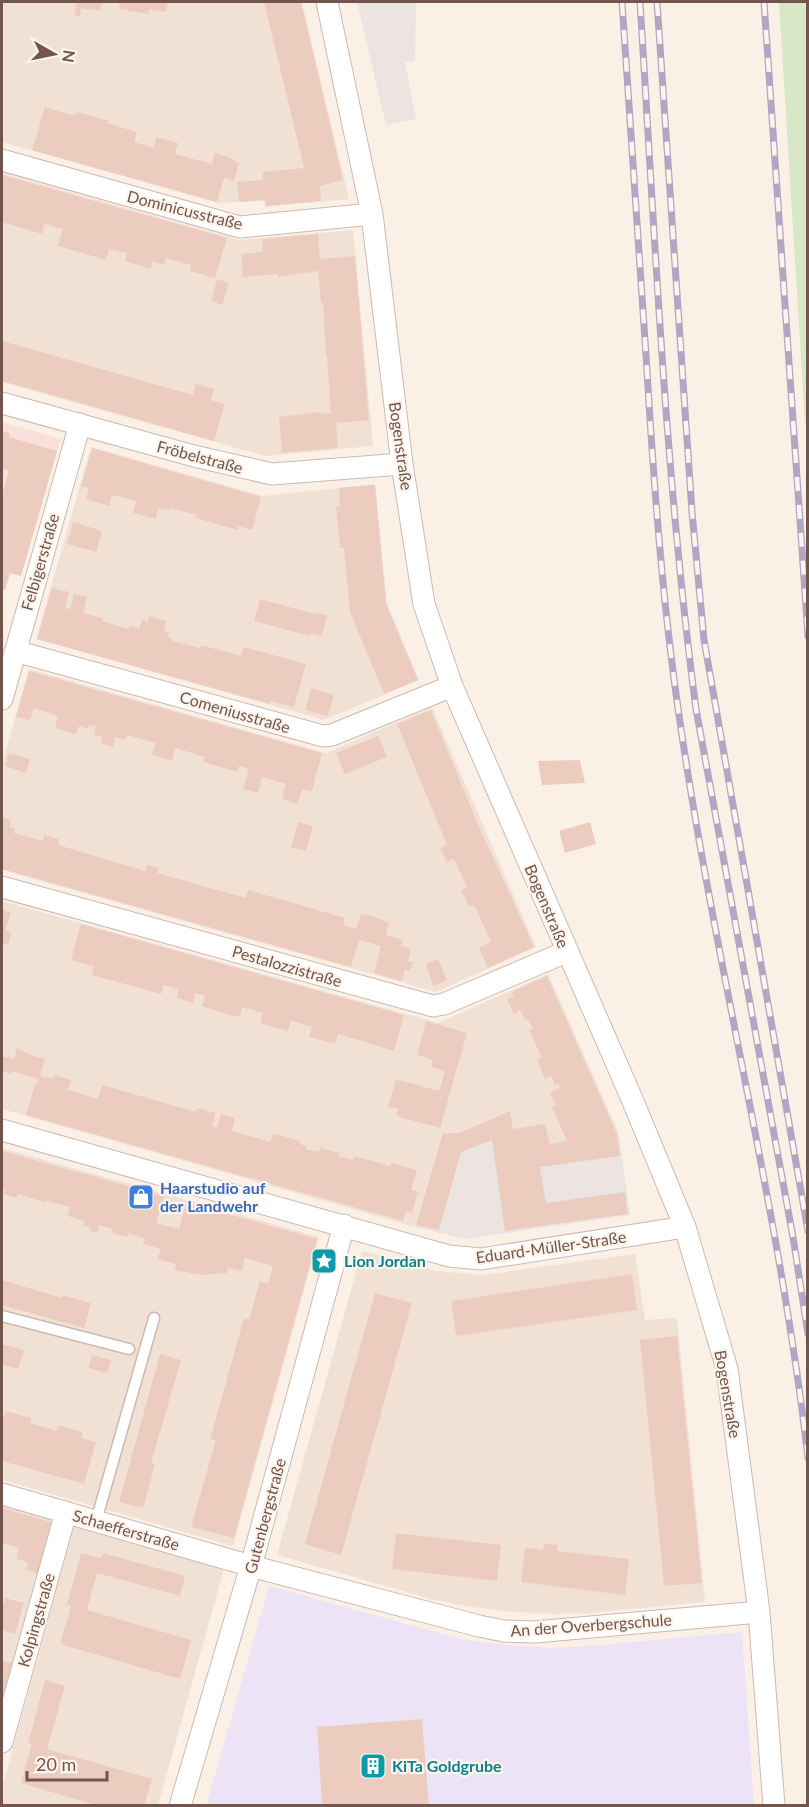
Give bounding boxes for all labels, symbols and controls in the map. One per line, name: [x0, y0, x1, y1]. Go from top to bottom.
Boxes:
north arrow: [24, 24, 84, 84]
text: N: [59, 49, 80, 64]
street label: Dominicusstraße: [125, 186, 245, 233]
street label: Bogenstraße: [386, 401, 417, 491]
street label: Fröbelstraße: [155, 436, 245, 477]
street label: Felbigerstraße: [17, 511, 62, 612]
street label: Comeniusstraße: [178, 687, 292, 736]
street label: Bogenstraße: [521, 861, 574, 950]
street label: Pestalozzistraße: [230, 941, 344, 990]
place label: Haarstudio auf der Landwehr: [160, 1178, 266, 1215]
shop icon: Haarstudio auf der Landwehr: [126, 1182, 156, 1212]
street label: Eduard-Müller-Straße: [475, 1227, 627, 1266]
place icon: Lion Jordan: [309, 1246, 339, 1276]
place label: Lion Jordan: [344, 1251, 426, 1270]
street label: Bogenstraße: [711, 1349, 746, 1439]
street label: Gutenbergstraße: [240, 1456, 289, 1576]
street label: Schaefferstraße: [71, 1505, 182, 1554]
street label: Kolpingstraße: [13, 1571, 58, 1669]
street label: An der Overbergschule: [510, 1609, 672, 1640]
scale bar: [27, 1744, 106, 1782]
building icon: KiTa Goldgrube: [358, 1751, 388, 1781]
text: 20 m: [36, 1753, 76, 1775]
place label: KiTa Goldgrube: [392, 1756, 502, 1775]

